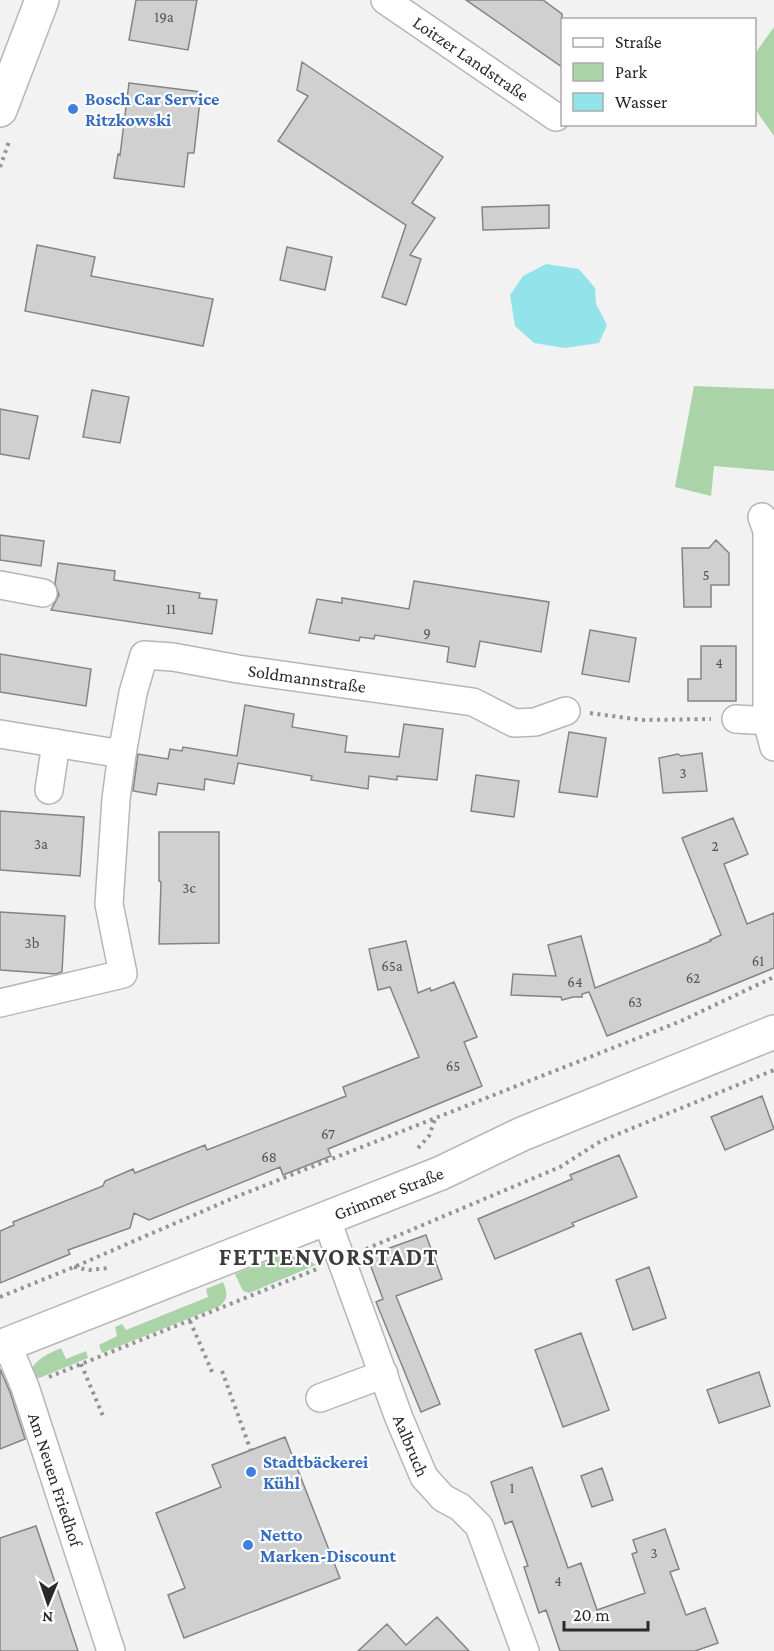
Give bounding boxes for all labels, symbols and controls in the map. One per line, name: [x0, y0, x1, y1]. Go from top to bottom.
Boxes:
house number: 19a: [154, 9, 174, 25]
street label: Loitzer Landstraße: [409, 12, 533, 105]
legend: [561, 18, 756, 126]
text: Straße: [615, 32, 662, 52]
text: Park: [615, 62, 647, 82]
place label: Bosch Car Service Ritzkowski: [85, 89, 219, 130]
text: Wasser: [615, 92, 668, 112]
marker: Bosch Car Service Ritzkowski: [66, 102, 80, 116]
house number: 5: [702, 567, 710, 583]
house number: 11: [166, 601, 176, 617]
house number: 9: [423, 625, 431, 641]
house number: 4: [715, 655, 723, 671]
street label: Soldmannstraße: [247, 661, 367, 697]
house number: 3: [679, 765, 687, 781]
house number: 3a: [34, 836, 48, 852]
house number: 2: [711, 838, 719, 854]
house number: 3c: [182, 880, 196, 896]
house number: 3b: [25, 935, 40, 951]
house number: 61: [752, 953, 764, 969]
house number: 65a: [381, 958, 403, 974]
house number: 62: [686, 970, 700, 986]
house number: 64: [567, 974, 583, 990]
house number: 63: [628, 994, 642, 1010]
house number: 65: [446, 1058, 460, 1074]
house number: 67: [321, 1126, 335, 1142]
house number: 68: [261, 1149, 277, 1165]
street label: Grimmer Straße: [331, 1163, 446, 1224]
district label: FETTENVORSTADT: [219, 1243, 439, 1270]
street label: Am Neuen Friedhof: [24, 1410, 87, 1551]
street label: Aalbruch: [389, 1412, 433, 1480]
place label: Stadtbäckerei Kühl: [263, 1452, 369, 1493]
marker: Stadtbäckerei Kühl: [244, 1465, 258, 1479]
house number: 1: [510, 1480, 515, 1496]
place label: Netto Marken-Discount: [260, 1525, 396, 1566]
marker: Netto Marken-Discount: [241, 1538, 255, 1552]
house number: 3: [650, 1545, 658, 1561]
north arrow: [18, 1573, 78, 1633]
house number: 4: [554, 1573, 562, 1589]
scale bar: [564, 1594, 648, 1632]
text: 20 m: [573, 1605, 610, 1625]
text: N: [42, 1609, 53, 1626]

